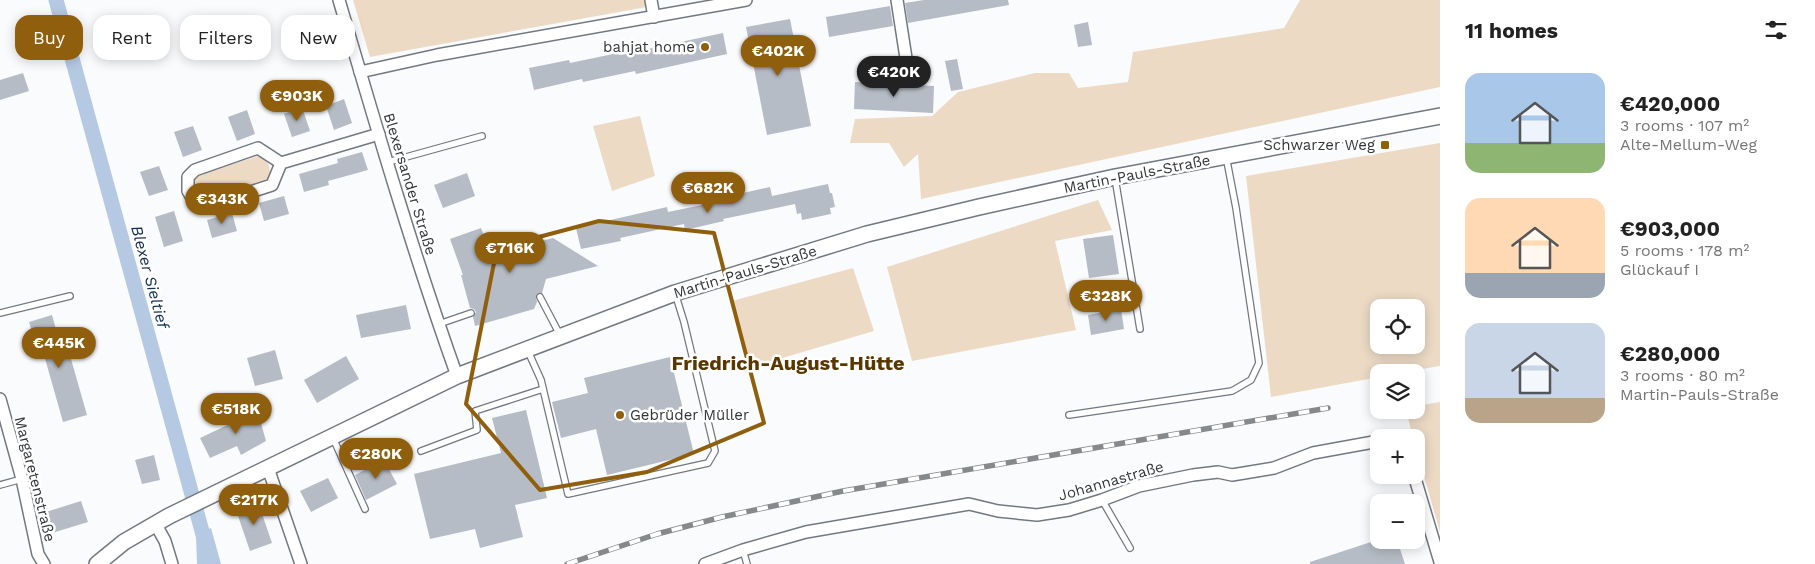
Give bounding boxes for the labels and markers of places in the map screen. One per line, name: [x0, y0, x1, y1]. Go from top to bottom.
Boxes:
pin: €402K: [743, 34, 813, 77]
place label: bahjat home: [603, 38, 695, 56]
marker: bahjat home: [699, 41, 711, 53]
pin: €420K: [859, 56, 929, 98]
pin: €903K: [262, 80, 332, 122]
place label: Schwarzer Weg: [1263, 136, 1375, 154]
marker: Schwarzer Weg: [1379, 139, 1391, 151]
pin: €682K: [673, 172, 743, 214]
pin: €343K: [187, 182, 257, 225]
pin: €716K: [475, 232, 545, 274]
pin: €328K: [1071, 280, 1141, 322]
pin: €445K: [24, 326, 94, 369]
pin: €518K: [201, 392, 271, 435]
place label: Gebrüder Müller: [630, 406, 749, 424]
marker: Gebrüder Müller: [614, 409, 626, 421]
pin: €280K: [341, 438, 411, 480]
pin: €217K: [219, 484, 289, 526]

